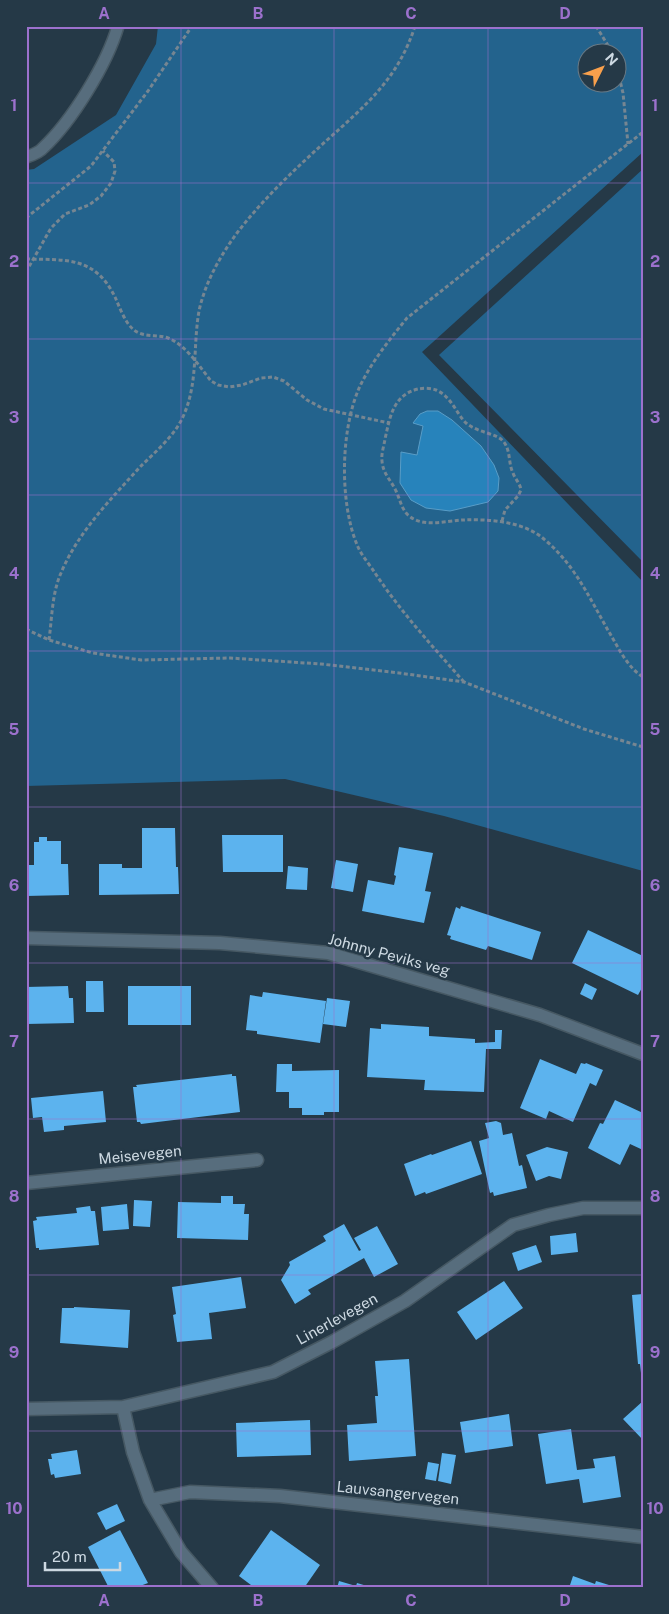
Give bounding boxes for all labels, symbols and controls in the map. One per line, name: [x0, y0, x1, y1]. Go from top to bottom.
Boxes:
text: A: [98, 4, 110, 23]
text: B: [253, 4, 264, 23]
text: C: [405, 4, 417, 23]
text: D: [559, 4, 571, 23]
north arrow: [576, 42, 626, 92]
text: N: [602, 50, 621, 69]
text: 1: [11, 96, 17, 115]
text: 1: [652, 96, 658, 115]
text: 2: [9, 252, 19, 271]
text: 2: [650, 252, 660, 271]
text: 3: [9, 408, 19, 427]
text: 3: [650, 408, 660, 427]
text: 4: [9, 564, 20, 583]
text: 4: [650, 564, 661, 583]
text: 5: [9, 720, 20, 739]
text: 5: [650, 720, 661, 739]
text: 6: [9, 876, 19, 895]
text: 6: [650, 876, 660, 895]
street label: Johnny Peviks veg: [326, 930, 452, 979]
text: 7: [9, 1032, 19, 1051]
text: 7: [650, 1032, 660, 1051]
street label: Meisevegen: [98, 1142, 182, 1167]
text: 8: [9, 1187, 20, 1206]
text: 8: [650, 1187, 661, 1206]
street label: Linerlevegen: [293, 1289, 380, 1348]
text: 9: [9, 1343, 19, 1362]
text: 9: [650, 1343, 660, 1362]
street label: Lauvsangervegen: [336, 1478, 460, 1507]
text: 10: [5, 1499, 23, 1518]
text: 10: [646, 1499, 664, 1518]
scale bar: [45, 1539, 120, 1571]
text: 20 m: [52, 1548, 87, 1565]
text: A: [98, 1591, 110, 1610]
text: B: [253, 1591, 264, 1610]
text: C: [405, 1591, 417, 1610]
text: D: [559, 1591, 571, 1610]

